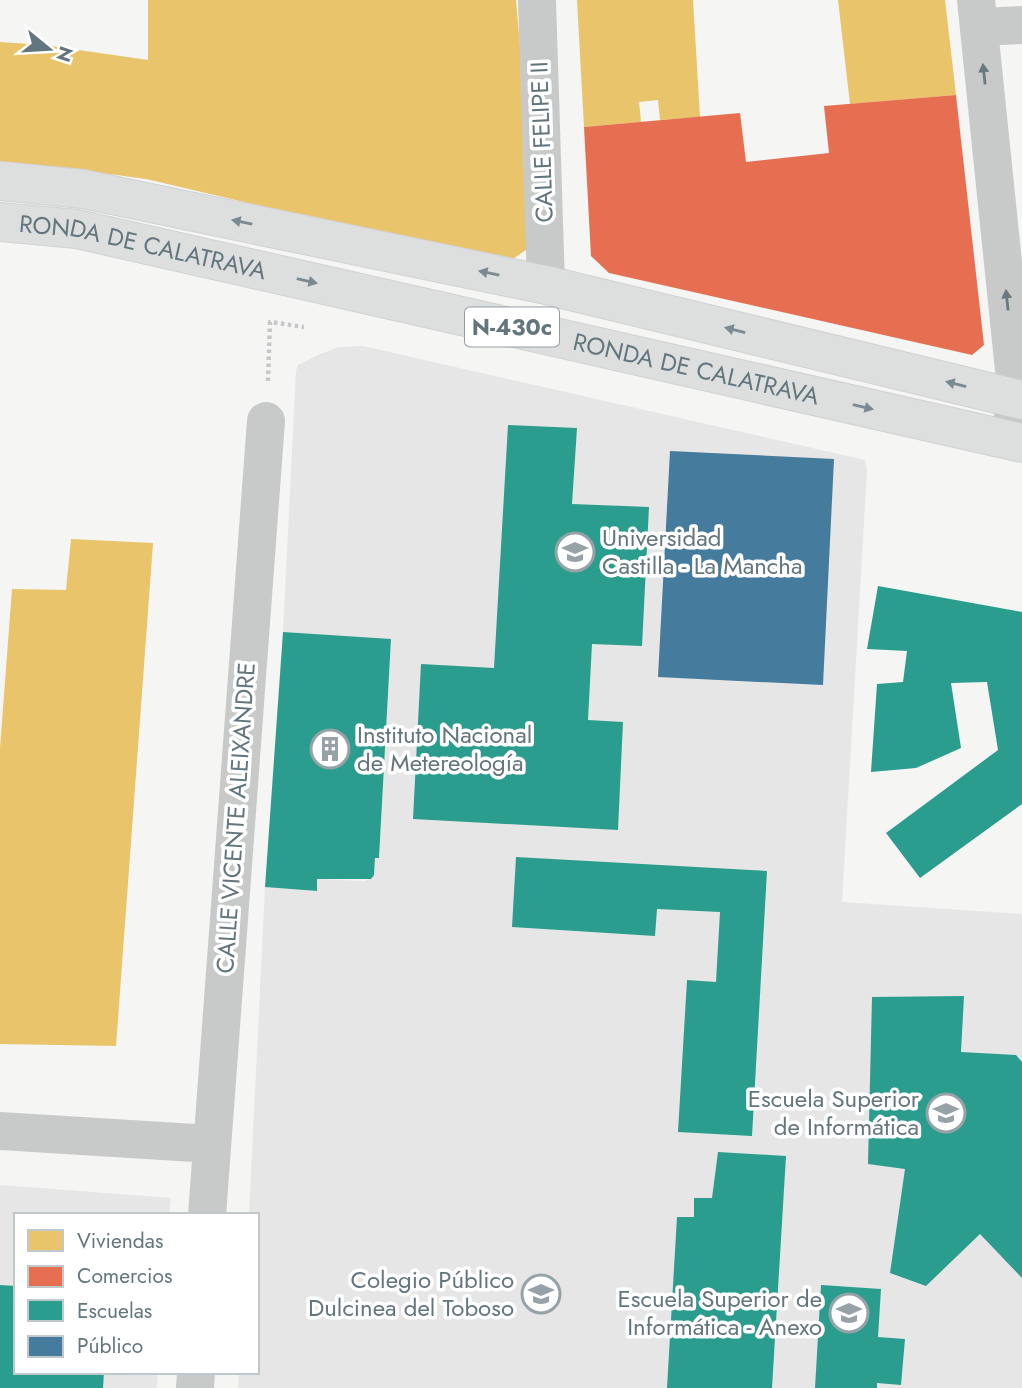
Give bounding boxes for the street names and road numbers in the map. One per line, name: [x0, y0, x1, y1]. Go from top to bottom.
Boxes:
street label: CALLE FELIPE II: [521, 61, 562, 223]
street label: RONDA DE CALATRAVA: [18, 206, 270, 288]
road number: N-430c: [465, 308, 559, 346]
street label: RONDA DE CALATRAVA: [570, 324, 823, 414]
street label: CALLE VICENTE ALEIXANDRE: [207, 661, 264, 975]

